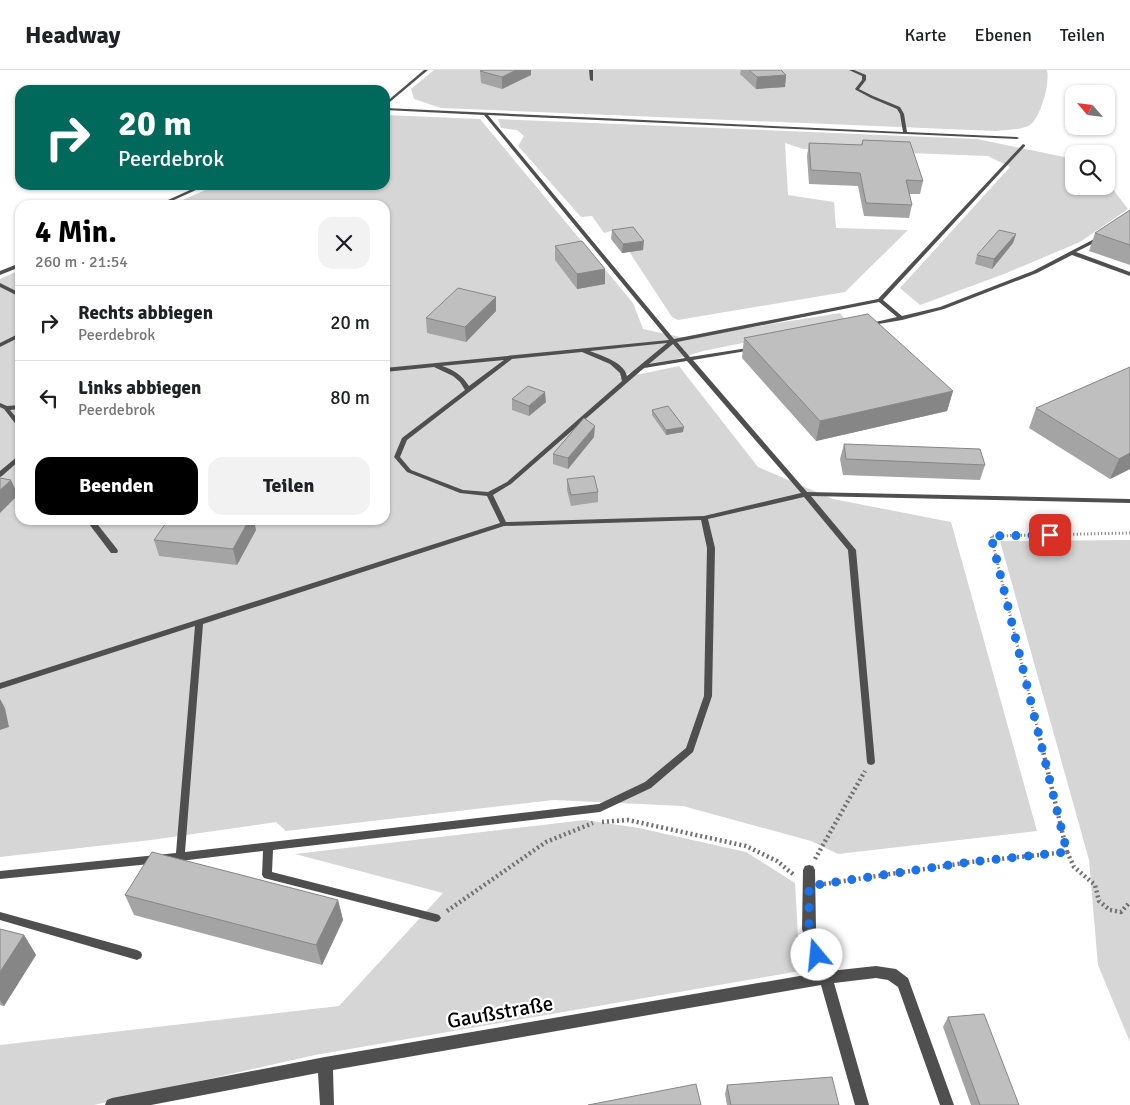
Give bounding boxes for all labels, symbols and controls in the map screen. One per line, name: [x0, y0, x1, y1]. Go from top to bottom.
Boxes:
text: Headway: [25, 20, 121, 50]
text: Karte: [904, 24, 946, 46]
text: Ebenen: [974, 24, 1032, 46]
text: Teilen: [1060, 24, 1105, 46]
north arrow: [1065, 85, 1115, 135]
map controls: [1065, 85, 1115, 195]
text: 20 m: [118, 102, 192, 145]
icon: right: [35, 105, 100, 170]
text: Peerdebrok: [118, 145, 224, 172]
button: search: [1065, 145, 1115, 195]
text: 4 Min.: [35, 214, 117, 251]
button: close: [318, 217, 370, 269]
text: 260 m · 21:54: [35, 252, 128, 272]
text: Rechts abbiegen: [78, 301, 213, 325]
icon: right: [35, 309, 63, 337]
text: 20 m: [330, 311, 370, 335]
text: Peerdebrok: [78, 325, 155, 345]
text: Links abbiegen: [78, 376, 201, 400]
icon: left: [35, 384, 63, 412]
text: 80 m: [330, 386, 370, 410]
text: Peerdebrok: [78, 400, 155, 420]
button: Beenden: [35, 457, 198, 515]
button: Teilen: [208, 457, 370, 515]
pin: [1029, 514, 1071, 556]
icon: arrive: [1036, 521, 1064, 549]
position arrow: [790, 928, 842, 980]
street label: Gaußstraße: [445, 990, 555, 1034]

